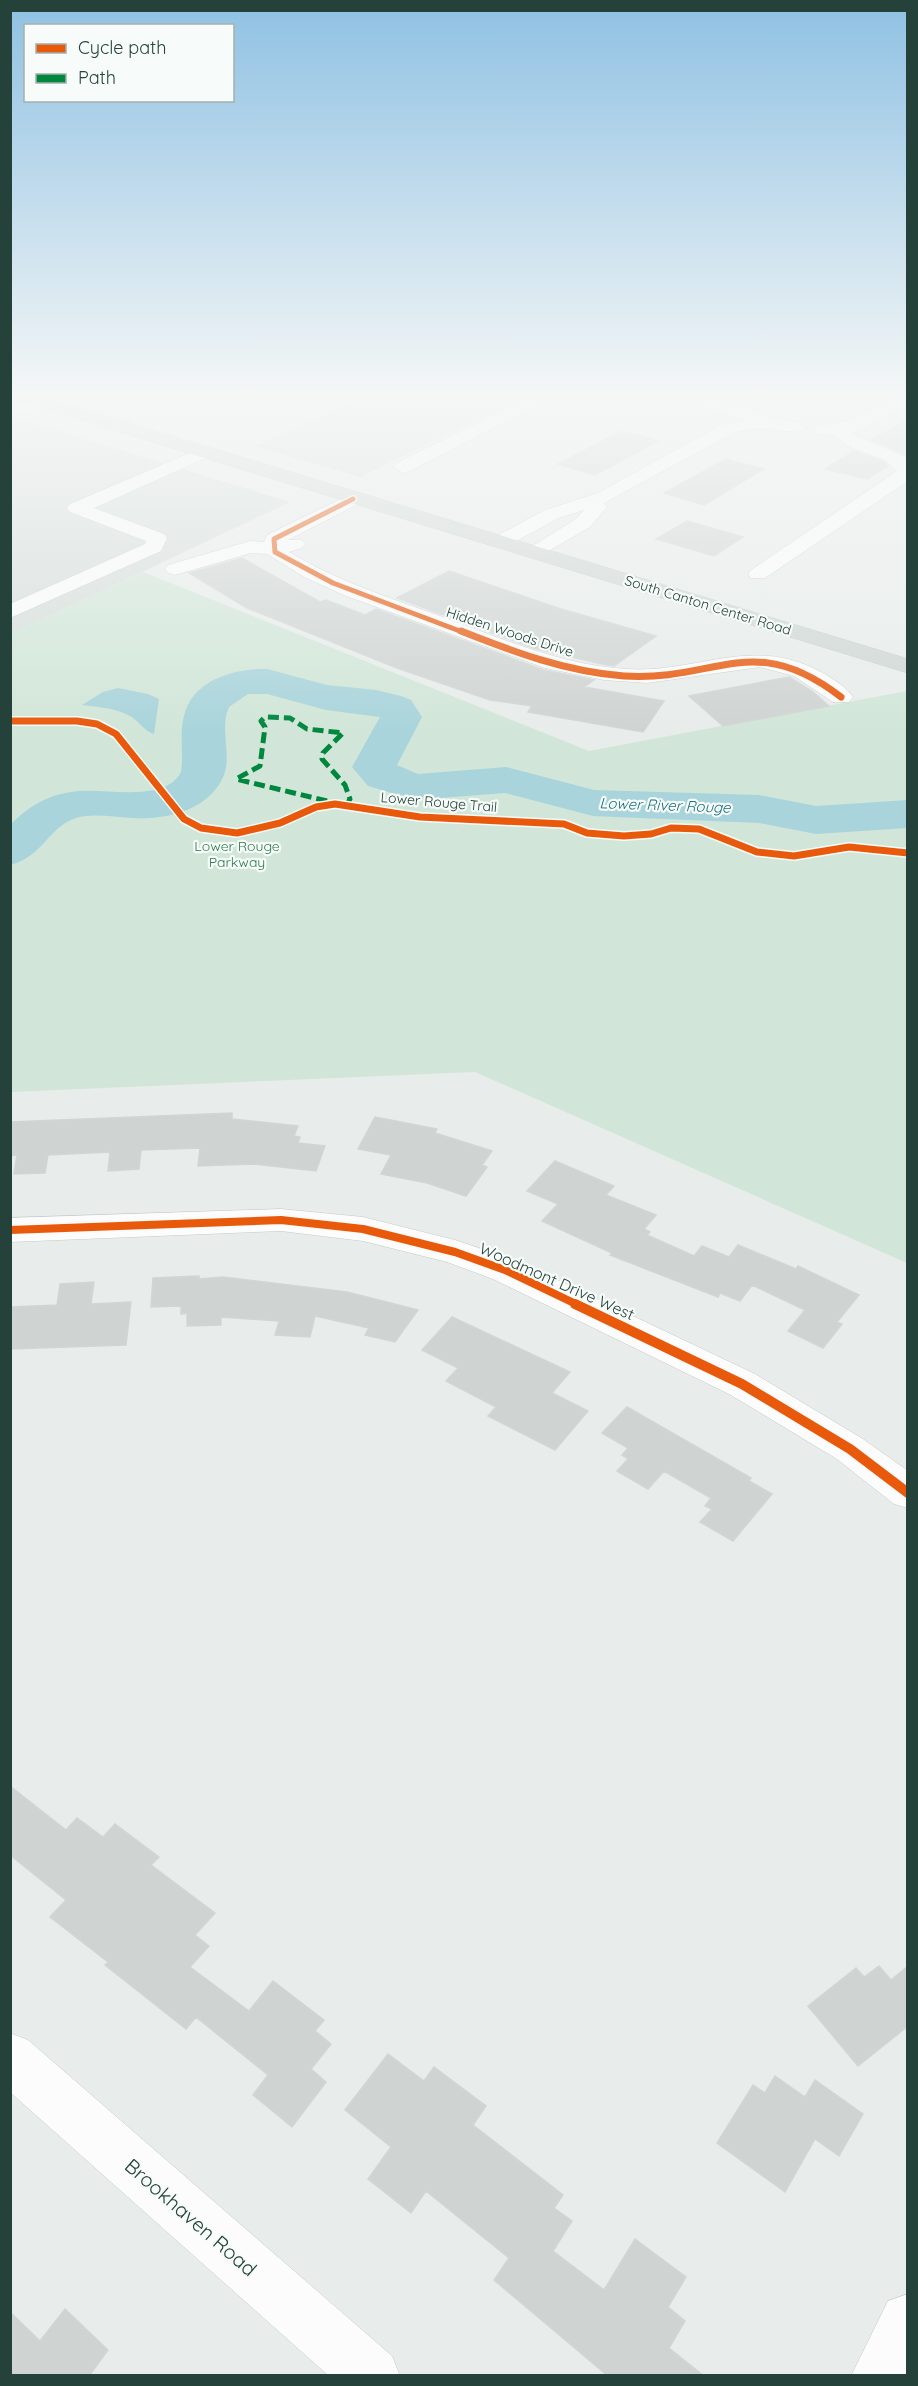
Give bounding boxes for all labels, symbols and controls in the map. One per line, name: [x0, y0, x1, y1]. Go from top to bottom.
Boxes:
legend: [24, 24, 234, 102]
text: Cycle path: [78, 36, 166, 59]
text: Path: [78, 66, 116, 89]
street label: South Canton Center Road: [623, 571, 793, 639]
street label: Hidden Woods Drive: [444, 603, 576, 661]
street label: Lower Rouge Trail: [380, 788, 498, 816]
water label: Lower River Rouge: [599, 793, 731, 817]
park label: Lower Rouge Parkway: [194, 837, 280, 871]
street label: Woodmont Drive West: [476, 1238, 638, 1324]
street label: Brookhaven Road: [120, 2153, 262, 2281]

